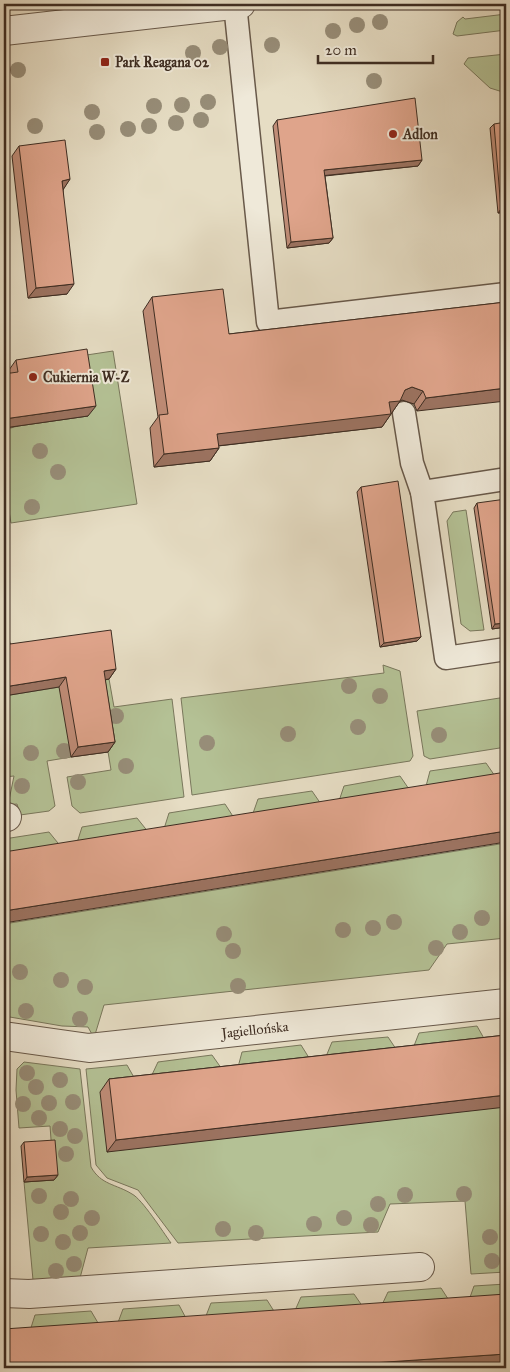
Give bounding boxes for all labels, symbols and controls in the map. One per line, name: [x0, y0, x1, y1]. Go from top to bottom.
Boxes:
scale bar: [318, 32, 432, 64]
text: 20 m: [325, 41, 357, 59]
place label: Park Reagana 02: [115, 54, 210, 72]
marker: Park Reagana 02: [99, 56, 111, 68]
place label: Adlon: [402, 126, 438, 143]
marker: Adlon: [387, 128, 399, 140]
place label: Cukiernia W-Z: [43, 369, 130, 386]
marker: Cukiernia W-Z: [27, 371, 39, 383]
street label: Jagiellońska: [219, 1018, 289, 1043]

